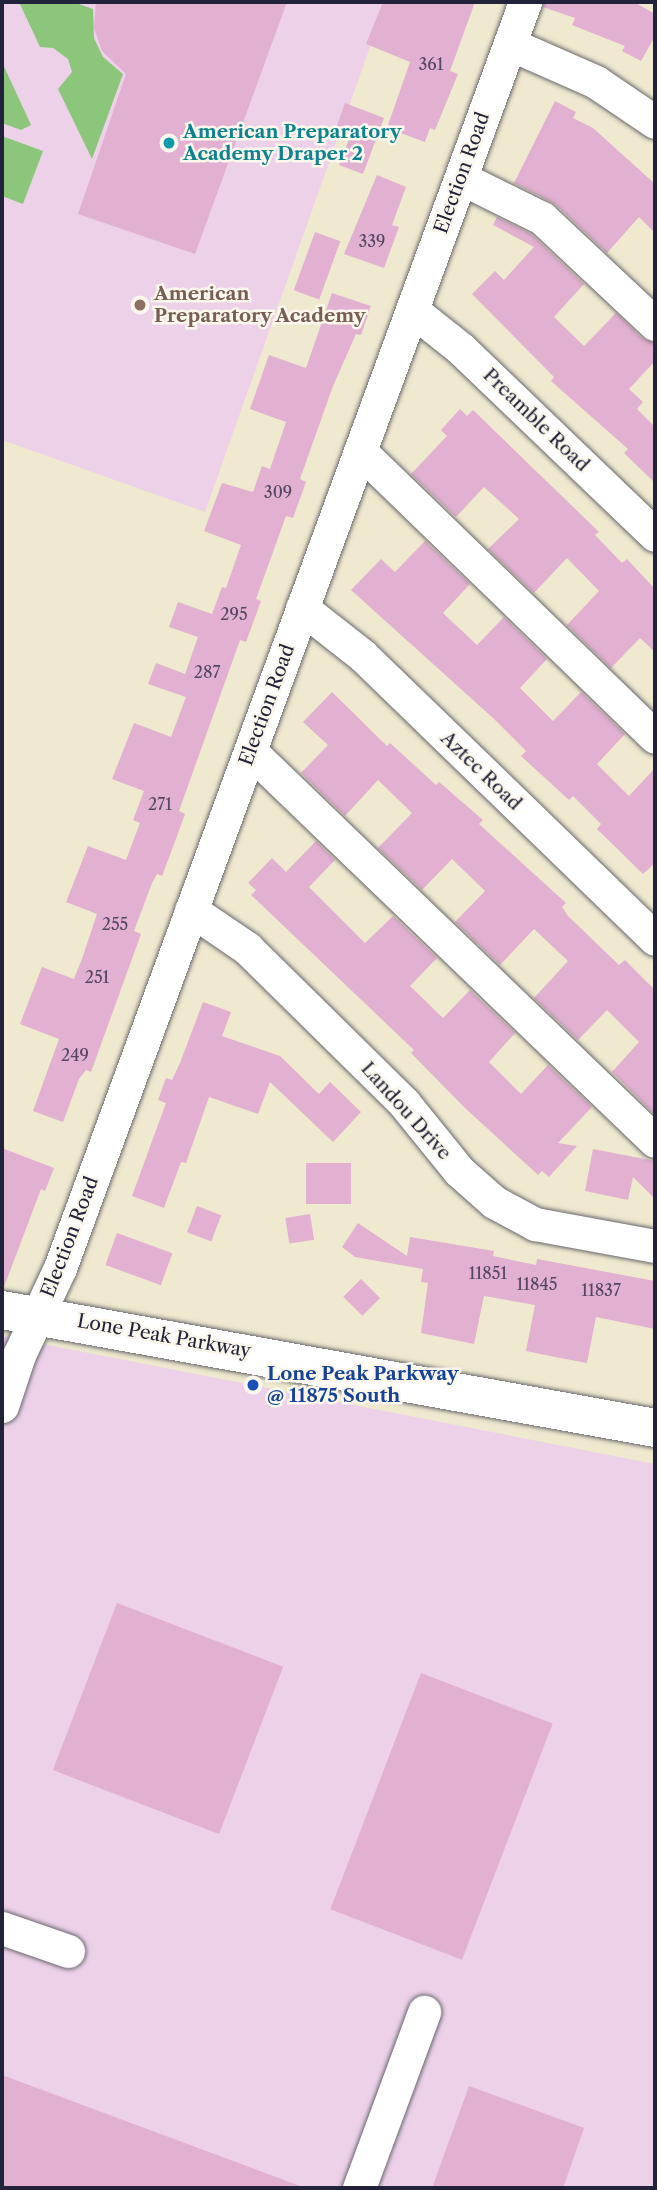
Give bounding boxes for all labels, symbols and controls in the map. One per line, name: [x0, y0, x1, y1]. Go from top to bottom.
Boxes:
house number: 361: [419, 54, 443, 74]
street label: Election Road: [429, 109, 495, 237]
place label: American Preparatory Academy Draper 2: [183, 121, 401, 165]
marker: American Preparatory Academy Draper 2: [161, 135, 177, 151]
house number: 339: [359, 231, 385, 251]
place label: American Preparatory Academy: [154, 283, 367, 327]
marker: American Preparatory Academy: [132, 297, 148, 313]
street label: Preamble Road: [478, 364, 594, 476]
house number: 309: [264, 482, 292, 502]
house number: 295: [220, 604, 248, 624]
street label: Election Road: [234, 641, 300, 769]
house number: 287: [194, 662, 220, 682]
street label: Aztec Road: [436, 727, 526, 815]
house number: 271: [148, 794, 172, 814]
house number: 255: [102, 914, 128, 934]
house number: 251: [85, 967, 109, 987]
house number: 249: [61, 1045, 89, 1065]
street label: Landou Drive: [356, 1057, 456, 1165]
street label: Election Road: [37, 1173, 103, 1301]
house number: 11851: [469, 1263, 507, 1283]
house number: 11845: [517, 1274, 557, 1294]
house number: 11837: [581, 1280, 621, 1300]
street label: Lone Peak Parkway: [75, 1309, 253, 1363]
place label: Lone Peak Parkway @ 11875 South: [267, 1363, 459, 1407]
marker: Lone Peak Parkway @ 11875 South: [245, 1377, 261, 1393]

